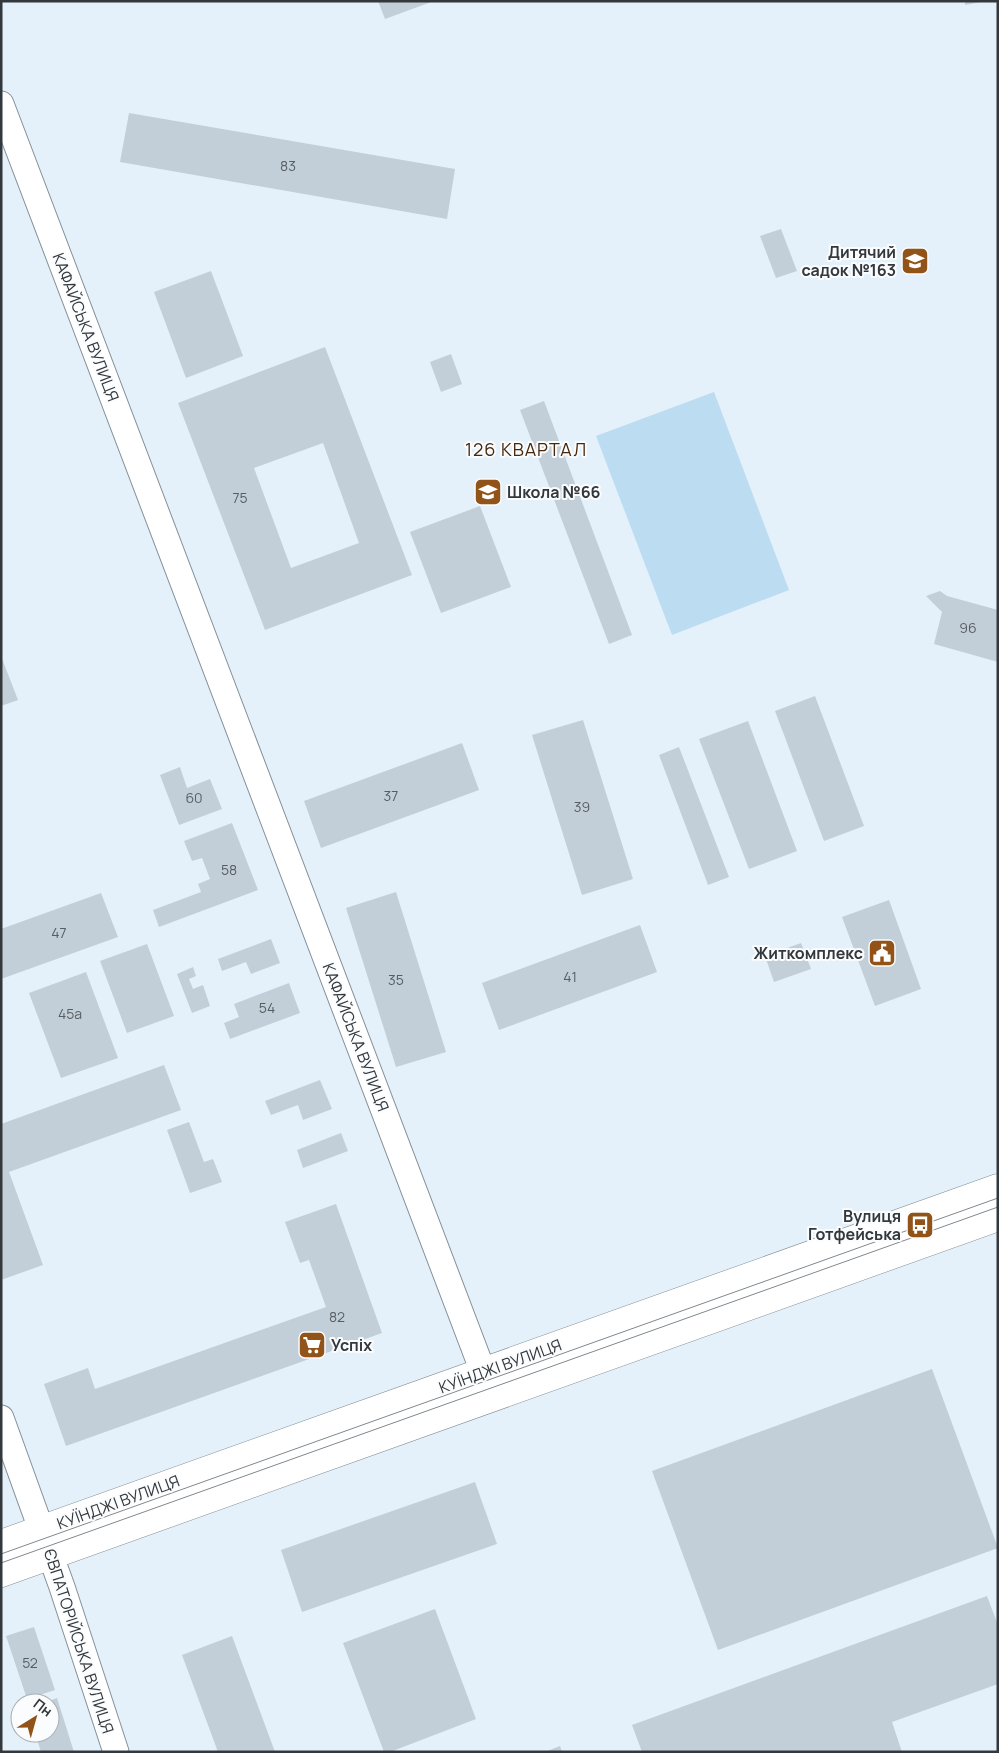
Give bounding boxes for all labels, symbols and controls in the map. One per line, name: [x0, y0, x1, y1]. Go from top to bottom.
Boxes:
house number: 83: [280, 156, 296, 175]
place label: Дитячий садок №163: [802, 241, 896, 281]
school or university icon: Дитячий садок №163: [900, 246, 930, 276]
street label: КАФАЙСЬКА ВУЛИЦЯ: [48, 250, 124, 404]
district label: 126 КВАРТАЛ: [465, 437, 587, 461]
school or university icon: Школа №66: [473, 477, 503, 507]
place label: Школа №66: [507, 481, 601, 503]
house number: 75: [232, 488, 248, 507]
house number: 96: [959, 618, 977, 637]
house number: 37: [384, 786, 398, 805]
house number: 60: [185, 788, 203, 807]
house number: 39: [574, 797, 590, 816]
house number: 58: [221, 860, 237, 879]
house number: 47: [51, 923, 67, 942]
public building icon: Житкомплекс: [867, 938, 897, 968]
place label: Житкомплекс: [754, 942, 863, 964]
street label: КАФАЙСЬКА ВУЛИЦЯ: [318, 960, 394, 1114]
house number: 41: [563, 967, 577, 986]
house number: 35: [388, 970, 404, 989]
house number: 54: [259, 998, 275, 1017]
house number: 45а: [58, 1004, 82, 1023]
place label: Вулиця Готфейська: [808, 1205, 901, 1245]
bus stop icon: Вулиця Готфейська: [905, 1210, 935, 1240]
house number: 82: [329, 1307, 345, 1326]
supermarket icon: Успіх: [297, 1330, 327, 1360]
place label: Успіх: [331, 1334, 372, 1356]
street label: КУЇНДЖІ ВУЛИЦЯ: [436, 1334, 564, 1398]
street label: КУЇНДЖІ ВУЛИЦЯ: [54, 1470, 182, 1534]
street label: ЄВПАТОРІЙСЬКА ВУЛИЦЯ: [39, 1546, 119, 1736]
house number: 52: [22, 1653, 38, 1672]
north arrow: [10, 1693, 60, 1743]
text: Пн: [30, 1694, 56, 1720]

